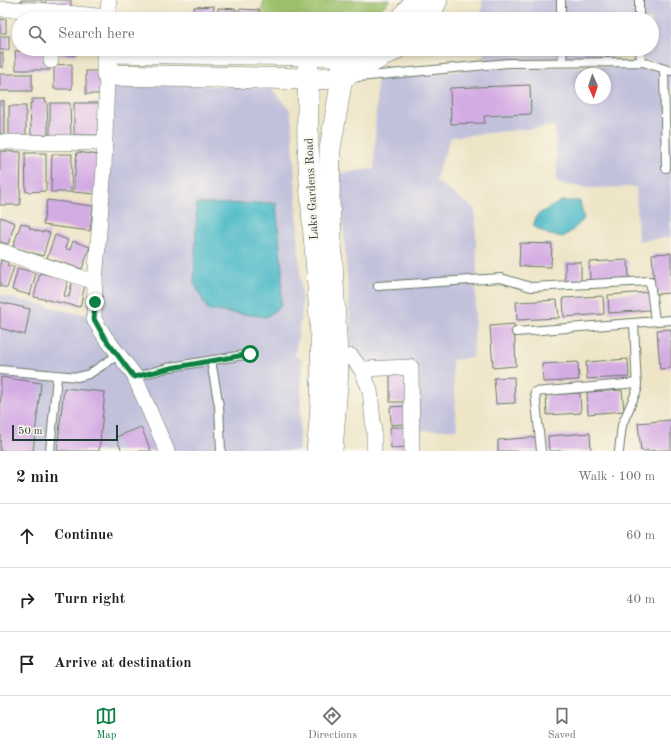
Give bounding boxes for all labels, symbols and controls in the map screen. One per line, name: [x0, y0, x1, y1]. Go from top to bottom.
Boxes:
search box: [12, 12, 659, 56]
icon: search: [26, 23, 48, 45]
text: Search here: [58, 27, 135, 42]
north arrow: [575, 68, 611, 104]
street label: Lake Gardens Road: [303, 138, 321, 240]
route end: [86, 293, 104, 311]
route start: [241, 345, 259, 363]
scale bar: [12, 423, 118, 442]
text: 50 m: [18, 426, 43, 437]
text: 2 min: [16, 469, 59, 486]
text: Walk · 100 m: [578, 470, 655, 483]
icon: ahead: [16, 525, 38, 547]
text: Continue: [54, 528, 113, 543]
text: 60 m: [626, 529, 655, 542]
icon: right: [16, 589, 38, 611]
text: Turn right: [54, 592, 125, 607]
text: 40 m: [626, 593, 655, 606]
icon: arrive: [16, 653, 38, 675]
text: Arrive at destination: [54, 656, 192, 671]
tab: Map: [95, 705, 117, 743]
tab: Directions: [308, 705, 357, 743]
tab: Saved: [548, 705, 576, 743]

